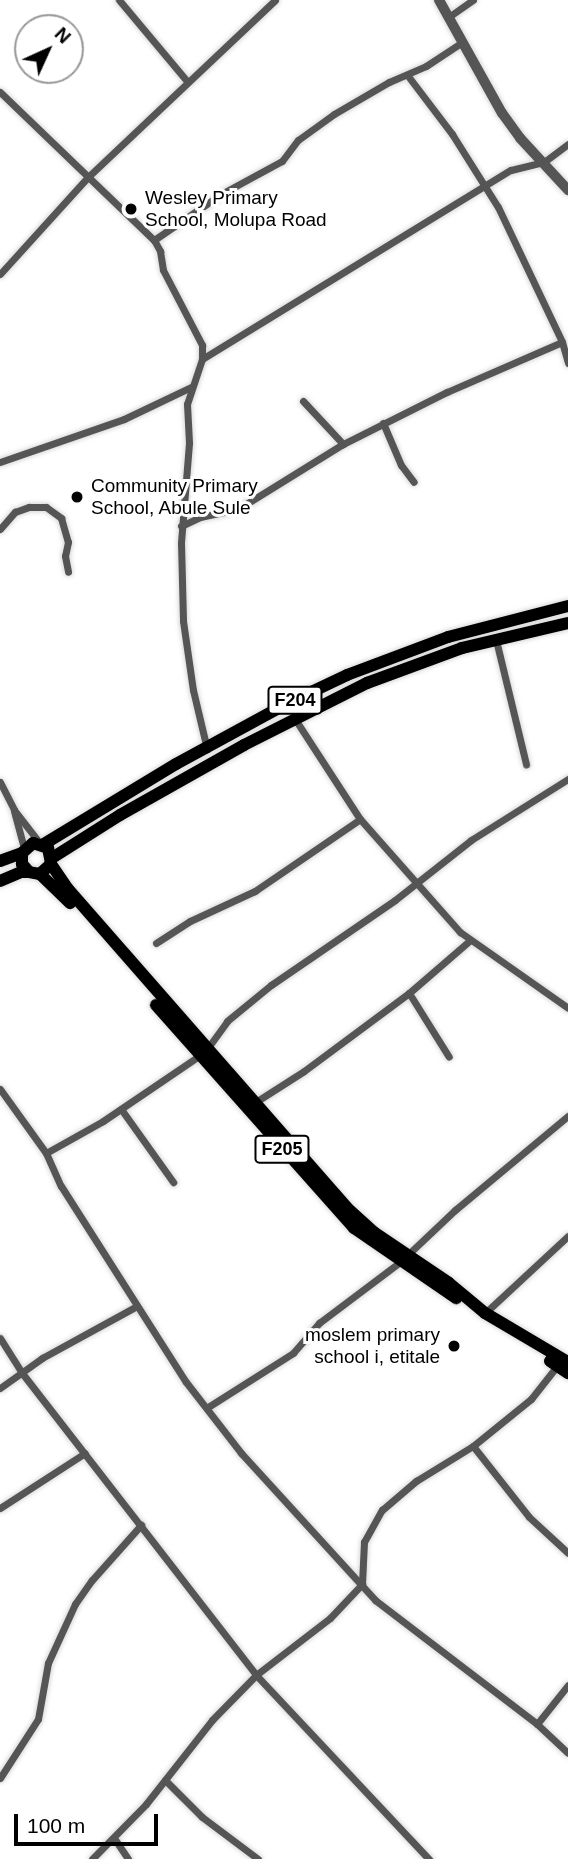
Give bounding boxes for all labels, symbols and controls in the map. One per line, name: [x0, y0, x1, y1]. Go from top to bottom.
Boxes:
north arrow: [14, 14, 84, 84]
text: N: [51, 23, 75, 47]
place label: Wesley Primary School, Molupa Road: [145, 187, 327, 231]
marker: Wesley Primary School, Molupa Road: [123, 201, 139, 217]
place label: Community Primary School, Abule Sule: [91, 475, 258, 519]
marker: Community Primary School, Abule Sule: [69, 489, 85, 505]
road number: F204: [267, 686, 323, 714]
road number: F205: [254, 1134, 310, 1164]
place label: moslem primary school i, etitale: [305, 1324, 440, 1368]
marker: moslem primary school i, etitale: [446, 1338, 462, 1354]
scale bar: [18, 1800, 161, 1844]
text: 100 m: [27, 1814, 85, 1837]

